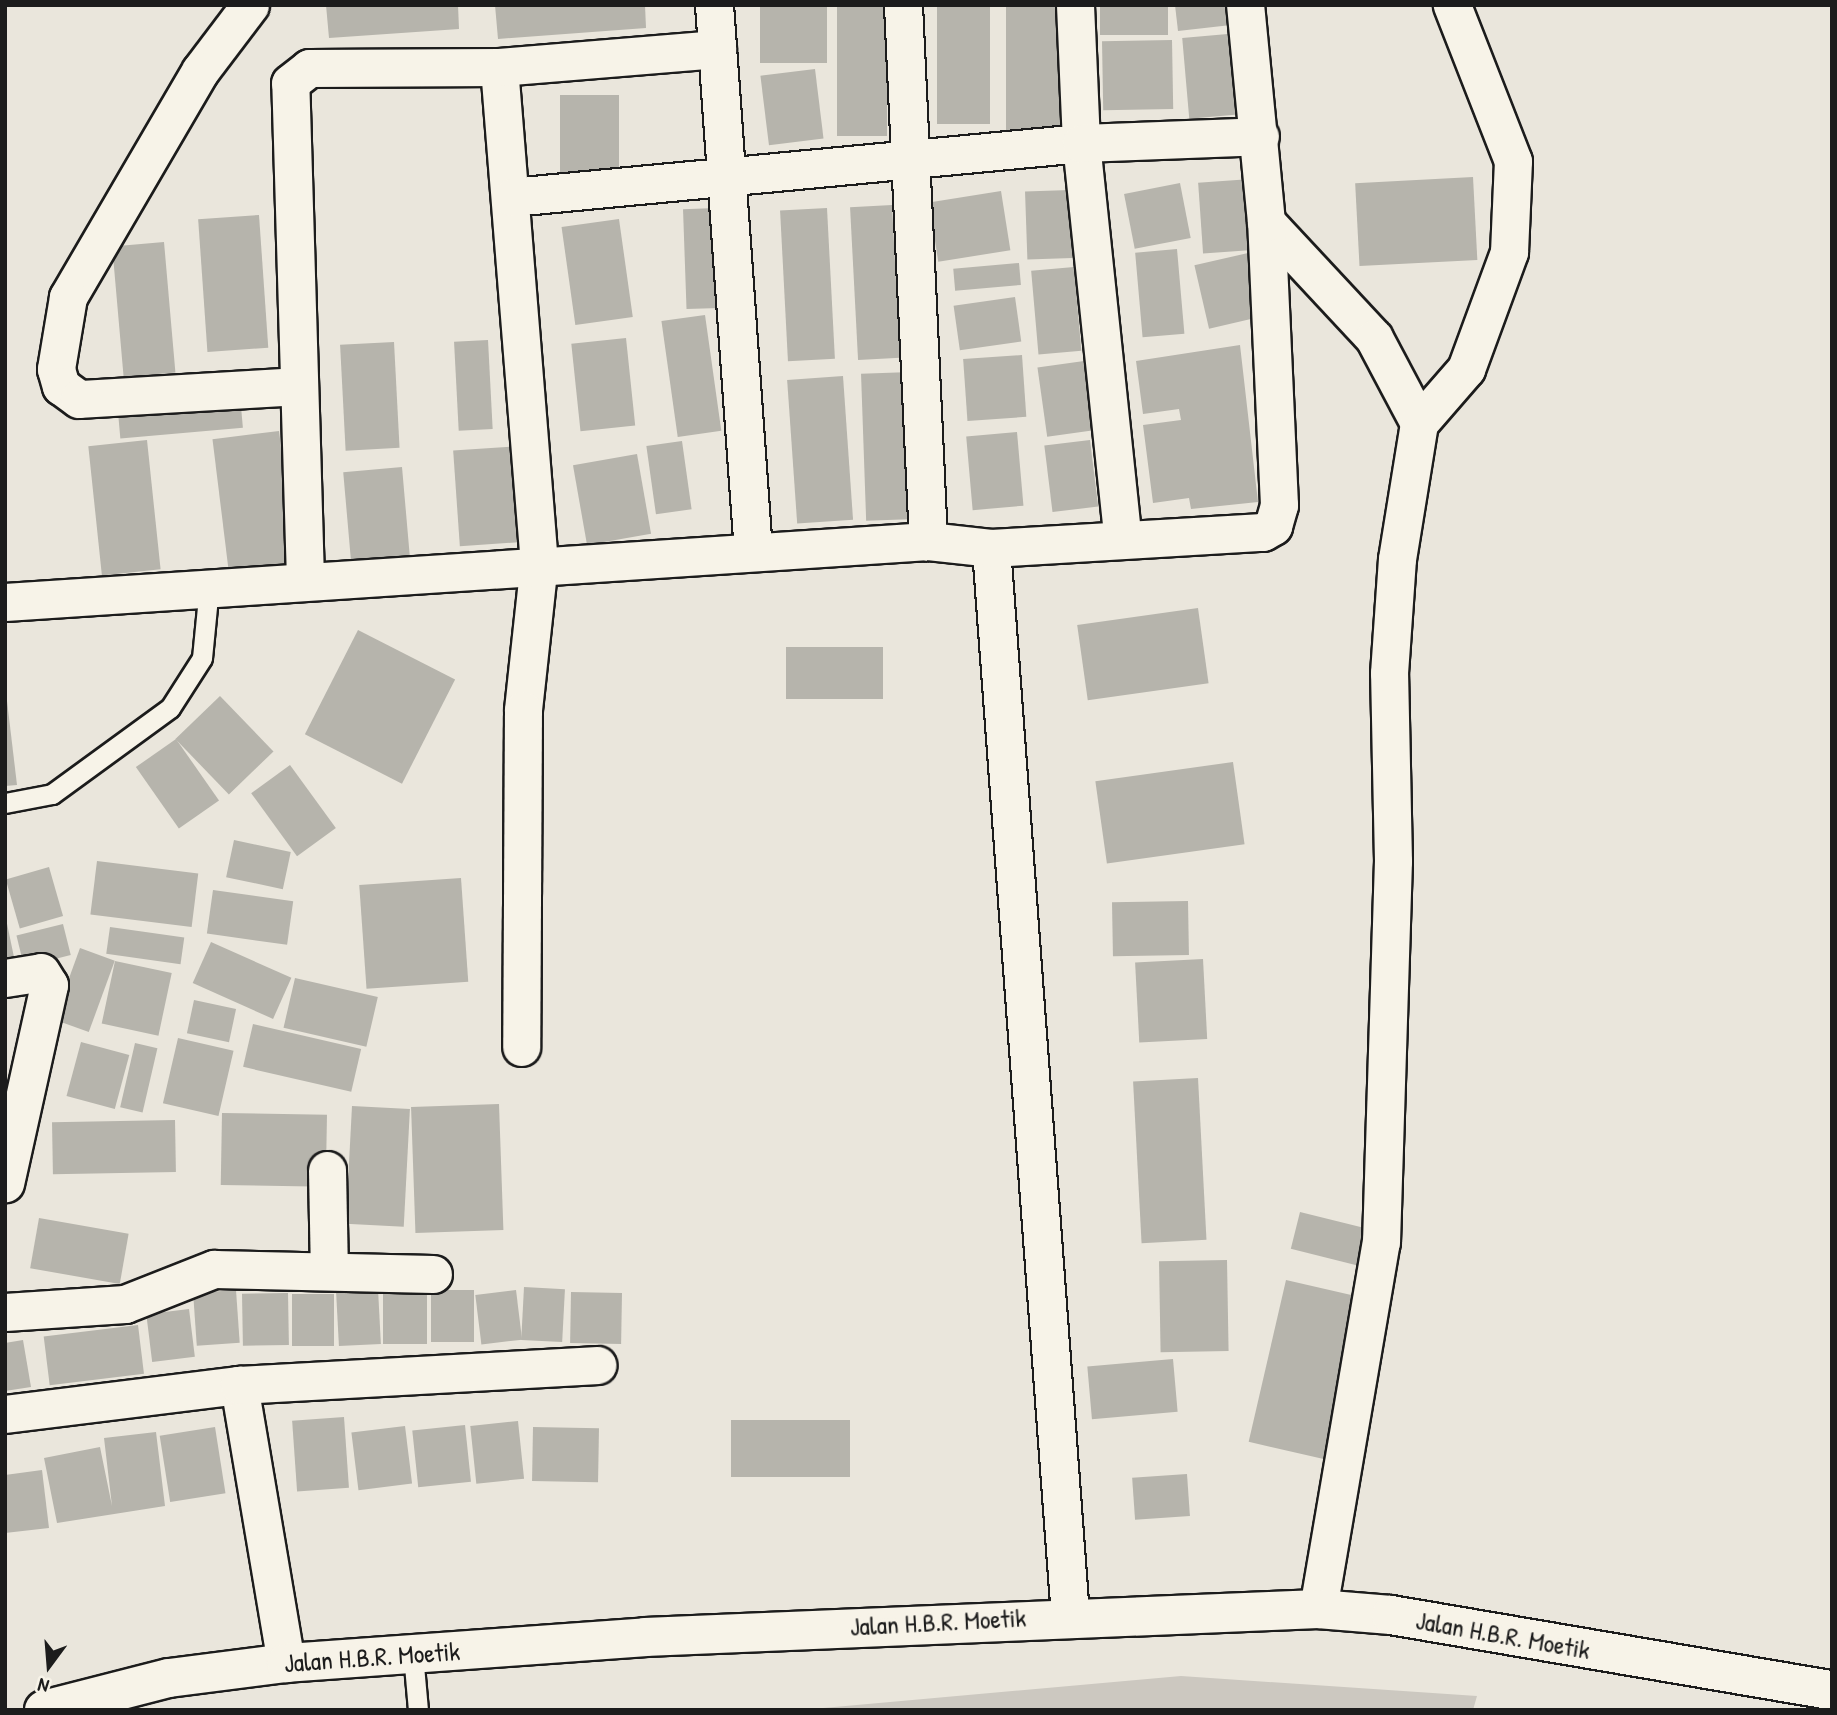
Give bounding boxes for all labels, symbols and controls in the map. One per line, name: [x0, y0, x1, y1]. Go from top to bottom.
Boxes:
street label: Jalan H.B.R. Moetik: [849, 1602, 1027, 1642]
street label: Jalan H.B.R. Moetik: [1413, 1604, 1593, 1666]
north arrow: [14, 1631, 84, 1701]
street label: Jalan H.B.R. Moetik: [283, 1635, 461, 1679]
text: N: [35, 1672, 52, 1700]

